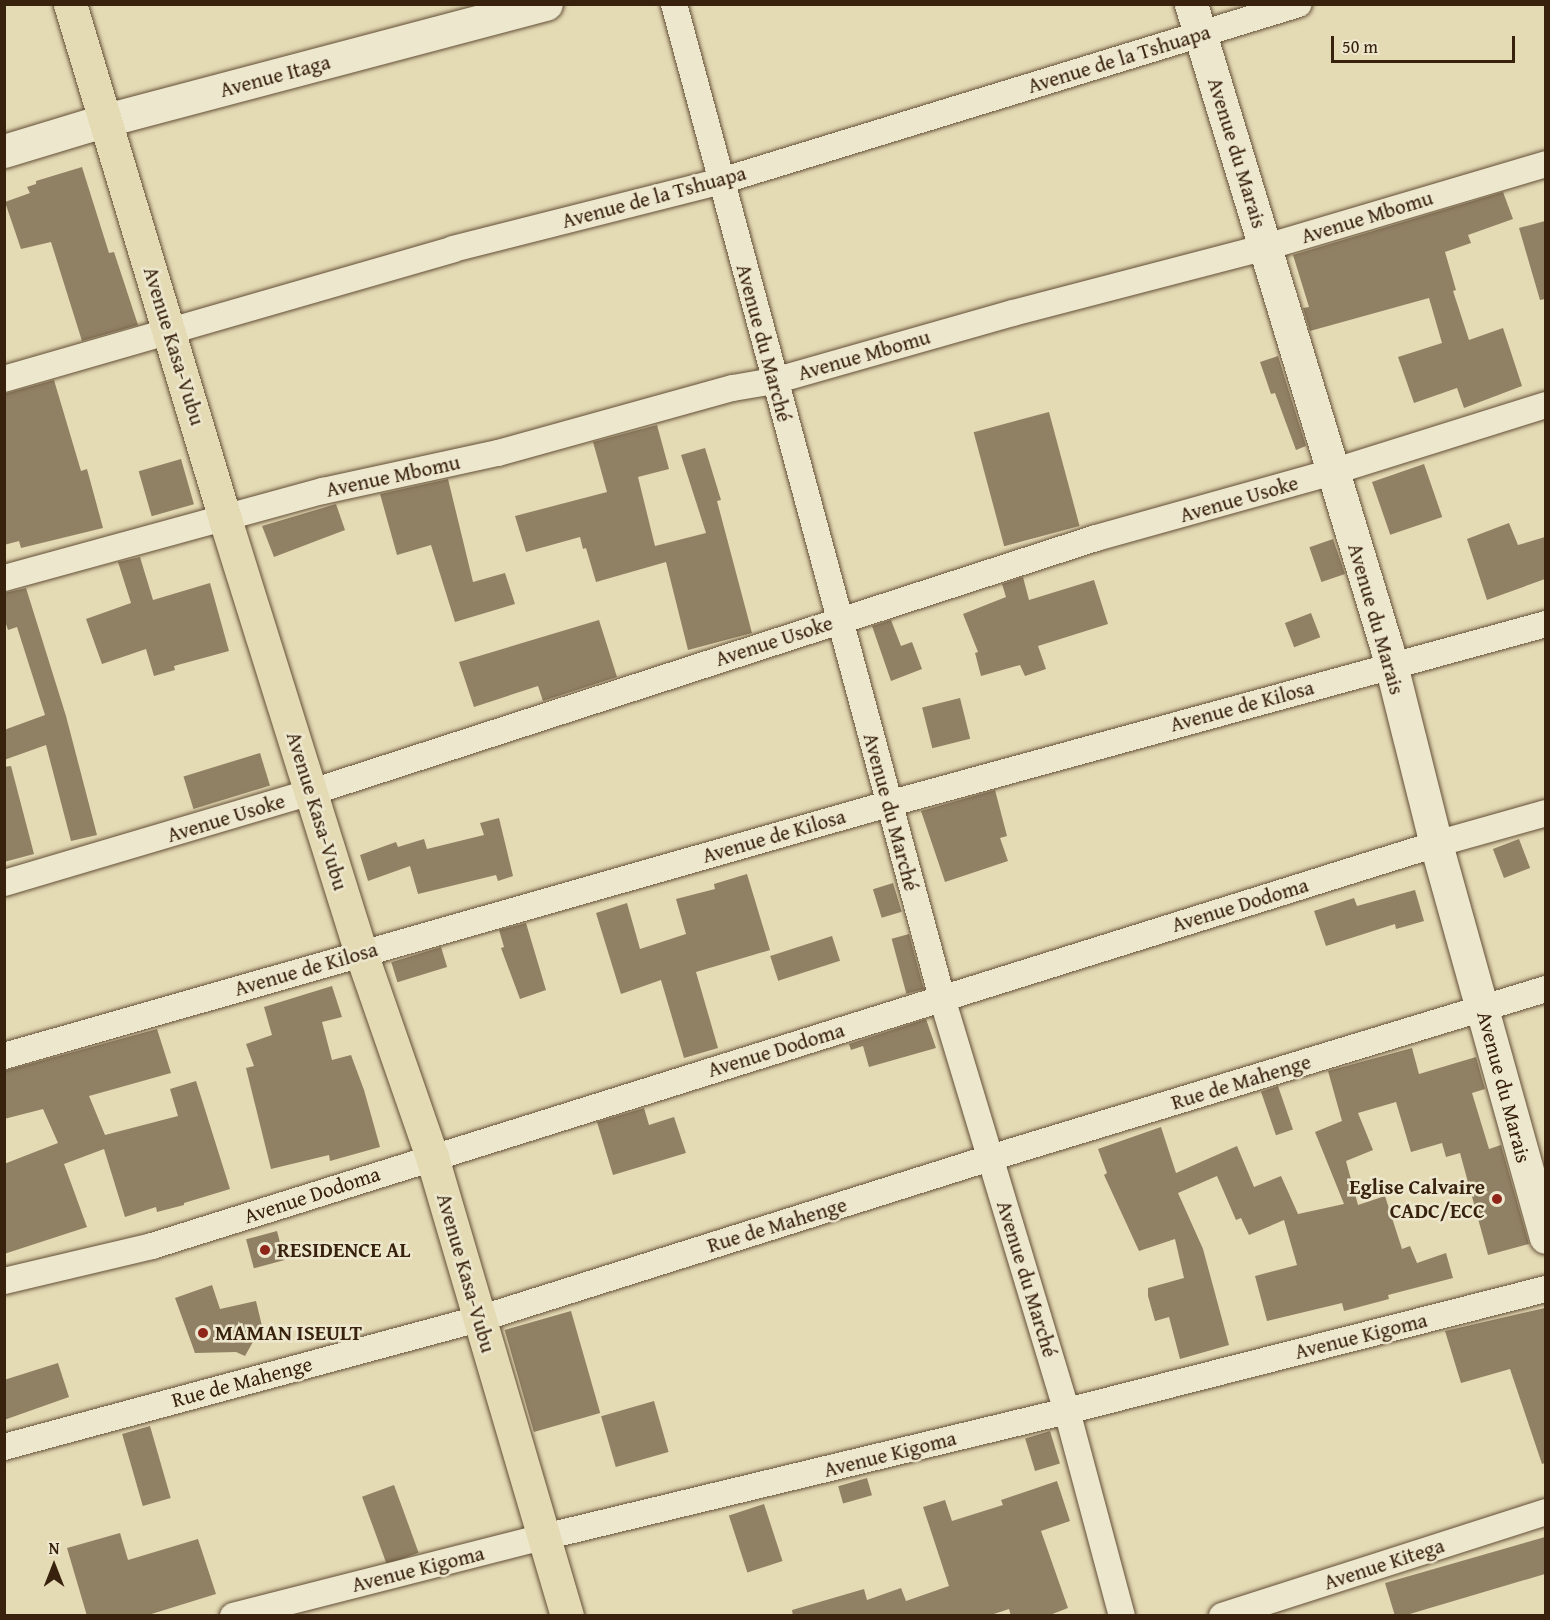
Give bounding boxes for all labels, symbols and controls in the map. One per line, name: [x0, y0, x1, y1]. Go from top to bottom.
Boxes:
street label: Avenue de la Tshuapa: [1025, 19, 1213, 99]
scale bar: [1334, 24, 1518, 62]
text: 50 m: [1342, 33, 1378, 60]
street label: Avenue Itaga: [217, 49, 333, 103]
street label: Avenue du Marais: [1202, 75, 1272, 231]
street label: Avenue de la Tshuapa: [559, 160, 749, 234]
street label: Avenue Mbomu: [1298, 185, 1436, 249]
street label: Avenue du Marché: [731, 261, 797, 425]
street label: Avenue Kasa-Vubu: [138, 264, 210, 428]
street label: Avenue Mbomu: [795, 324, 933, 386]
street label: Avenue Mbomu: [324, 449, 462, 503]
street label: Avenue Usoke: [1177, 470, 1301, 528]
street label: Avenue du Marais: [1342, 541, 1410, 697]
street label: Avenue Usoke: [712, 610, 836, 672]
street label: Avenue de Kilosa: [1167, 675, 1317, 737]
street label: Avenue Kasa-Vubu: [281, 729, 353, 893]
street label: Avenue du Marché: [858, 730, 924, 894]
street label: Avenue Usoke: [164, 788, 288, 848]
street label: Avenue de Kilosa: [699, 803, 849, 869]
street label: Avenue Dodoma: [1169, 872, 1311, 938]
street label: Avenue de Kilosa: [231, 936, 381, 1002]
street label: Avenue du Marais: [1472, 1008, 1536, 1166]
street label: Avenue Dodoma: [705, 1017, 847, 1083]
street label: Rue de Mahenge: [1168, 1049, 1314, 1115]
street label: Avenue Dodoma: [241, 1161, 383, 1229]
place label: Eglise Calvaire CADC/ECC: [1349, 1174, 1485, 1224]
street label: Avenue Kasa-Vubu: [431, 1191, 501, 1355]
street label: Rue de Mahenge: [704, 1192, 850, 1258]
marker: Eglise Calvaire CADC/ECC: [1490, 1192, 1504, 1206]
street label: Avenue du Marché: [991, 1198, 1063, 1360]
place label: RESIDENCE AL: [277, 1237, 410, 1263]
marker: RESIDENCE AL: [258, 1243, 272, 1257]
street label: Avenue Kigoma: [1292, 1307, 1430, 1365]
place label: MAMAN ISEULT: [215, 1320, 362, 1346]
marker: MAMAN ISEULT: [196, 1326, 210, 1340]
street label: Rue de Mahenge: [169, 1351, 315, 1413]
street label: Avenue Kigoma: [821, 1425, 959, 1483]
street label: Avenue Kitega: [1321, 1533, 1447, 1595]
north arrow: [24, 1536, 84, 1596]
text: N: [49, 1536, 59, 1560]
street label: Avenue Kigoma: [349, 1540, 487, 1598]

